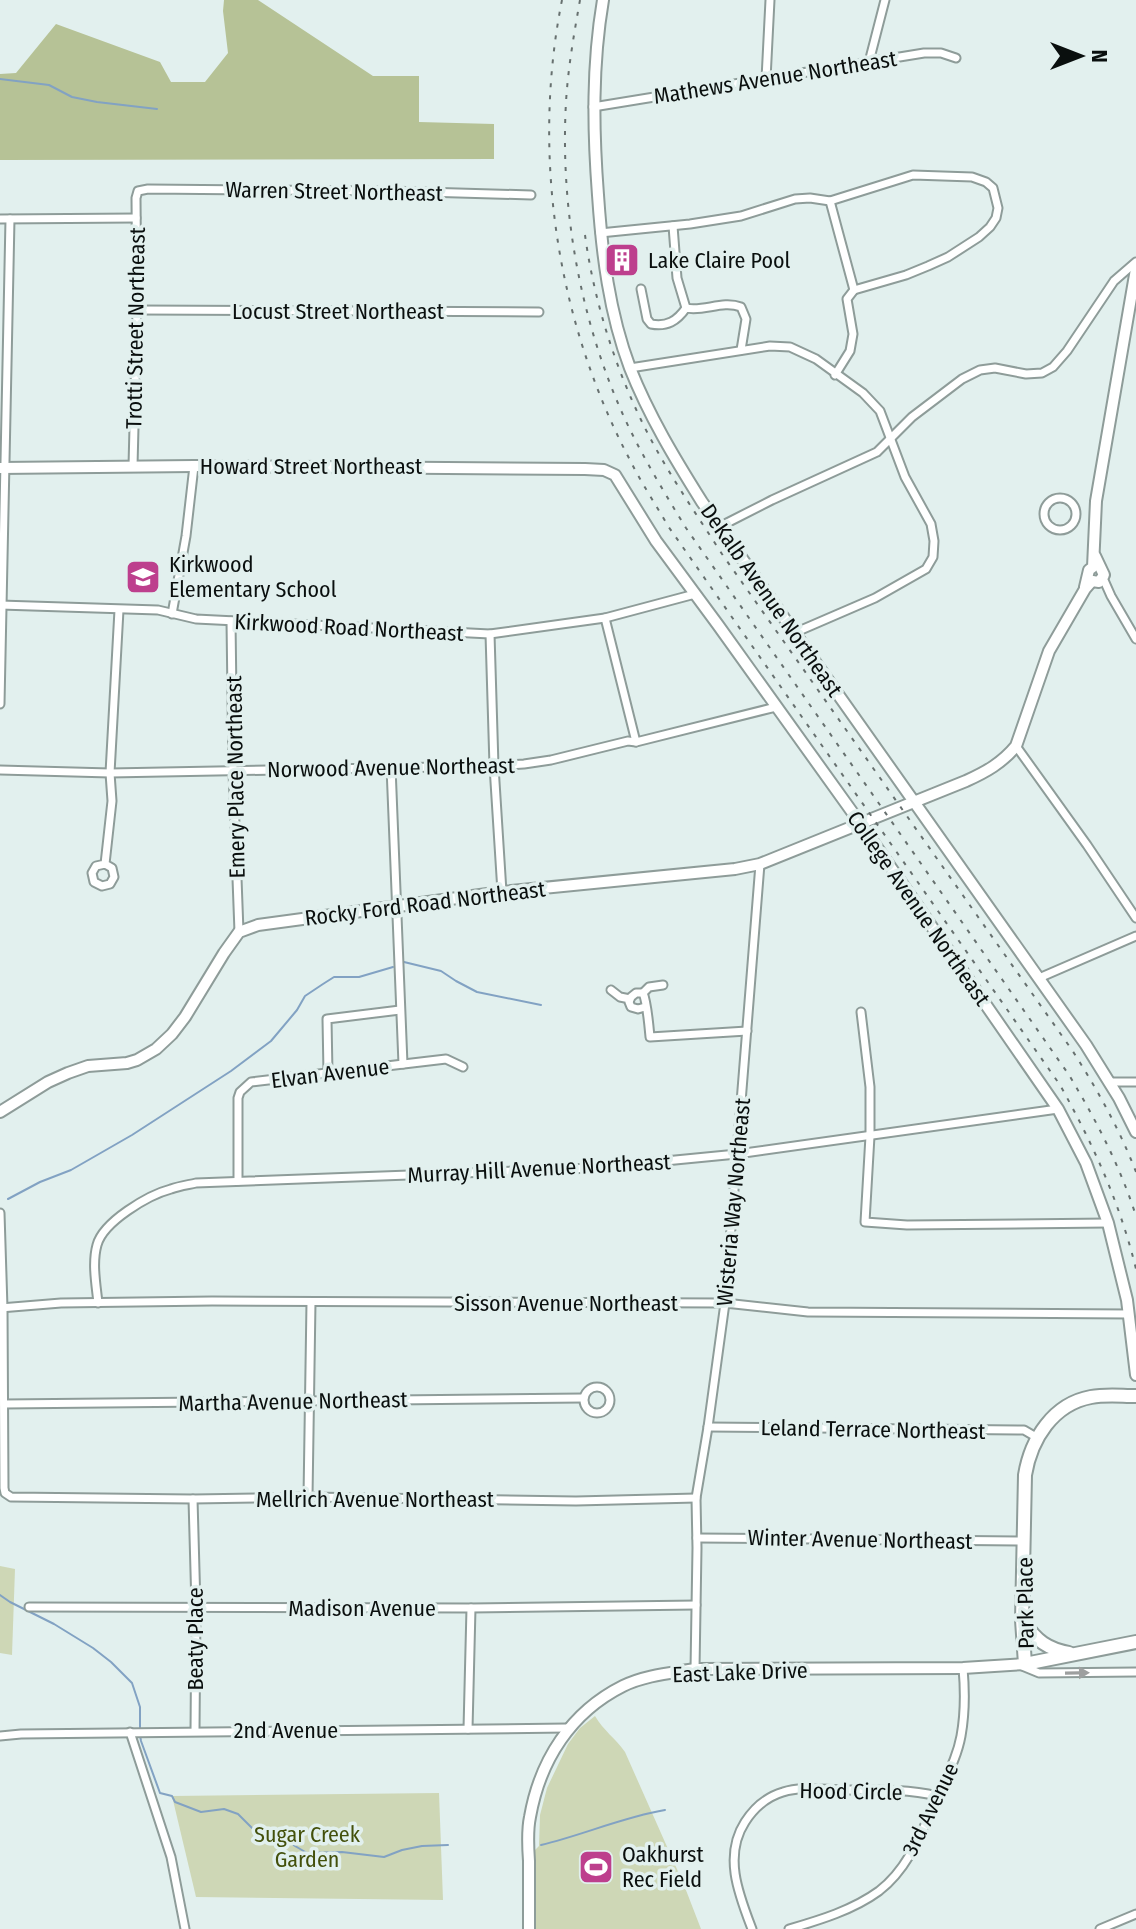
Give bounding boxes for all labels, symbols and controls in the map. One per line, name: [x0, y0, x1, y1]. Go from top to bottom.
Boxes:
north arrow: [1040, 16, 1120, 96]
street label: Mathews Avenue Northeast: [652, 45, 899, 110]
text: N: [1086, 49, 1113, 63]
street label: Warren Street Northeast: [225, 176, 444, 207]
street label: Trotti Street Northeast: [120, 226, 151, 429]
building icon: Lake Claire Pool: [603, 241, 641, 279]
place label: Lake Claire Pool: [648, 247, 791, 274]
street label: Locust Street Northeast: [232, 298, 445, 325]
street label: Howard Street Northeast: [200, 453, 423, 480]
street label: DeKalb Avenue Northeast: [695, 499, 849, 702]
place label: Kirkwood Elementary School: [169, 551, 337, 603]
school or university icon: Kirkwood Elementary School: [124, 558, 162, 596]
street label: Kirkwood Road Northeast: [234, 608, 465, 647]
street label: Emery Place Northeast: [220, 675, 251, 879]
street label: Norwood Avenue Northeast: [267, 752, 516, 783]
street label: College Avenue Northeast: [841, 806, 996, 1011]
street label: Rocky Ford Road Northeast: [303, 875, 548, 932]
street label: Elvan Avenue: [269, 1053, 391, 1094]
street label: Wisteria Way Northeast: [711, 1096, 756, 1307]
street label: Murray Hill Avenue Northeast: [407, 1148, 672, 1189]
street label: Sisson Avenue Northeast: [454, 1290, 679, 1317]
street label: Martha Avenue Northeast: [178, 1386, 409, 1417]
street label: Leland Terrace Northeast: [760, 1414, 986, 1445]
street label: Mellrich Avenue Northeast: [256, 1486, 495, 1513]
street label: Winter Avenue Northeast: [747, 1524, 973, 1555]
street label: Park Place: [1011, 1557, 1040, 1649]
street label: Beaty Place: [182, 1587, 209, 1691]
street label: Madison Avenue: [288, 1595, 436, 1622]
street label: East Lake Drive: [672, 1657, 808, 1688]
one-way arrow: [1065, 1666, 1090, 1679]
street label: 2nd Avenue: [234, 1717, 338, 1744]
street label: 3rd Avenue: [896, 1758, 965, 1860]
street label: Hood Circle: [799, 1777, 903, 1806]
park label: Sugar Creek Garden: [254, 1821, 361, 1873]
place label: Oakhurst Rec Field: [622, 1841, 704, 1893]
sports icon: Oakhurst Rec Field: [577, 1848, 615, 1886]

